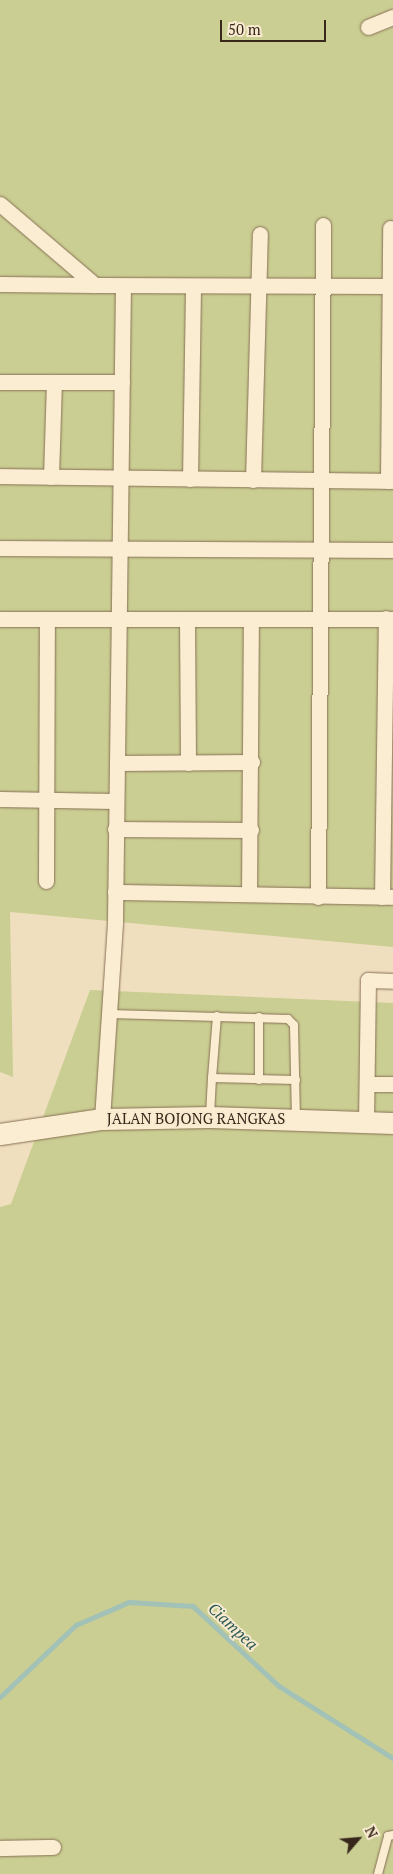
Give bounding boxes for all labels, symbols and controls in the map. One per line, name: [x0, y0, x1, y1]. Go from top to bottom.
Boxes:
scale bar: [223, 10, 329, 42]
text: 50 m: [228, 19, 261, 39]
street label: JALAN BOJONG RANGKAS: [107, 1110, 285, 1128]
water label: Ciampea: [204, 1598, 262, 1654]
north arrow: [333, 1814, 383, 1864]
text: N: [361, 1823, 383, 1841]

